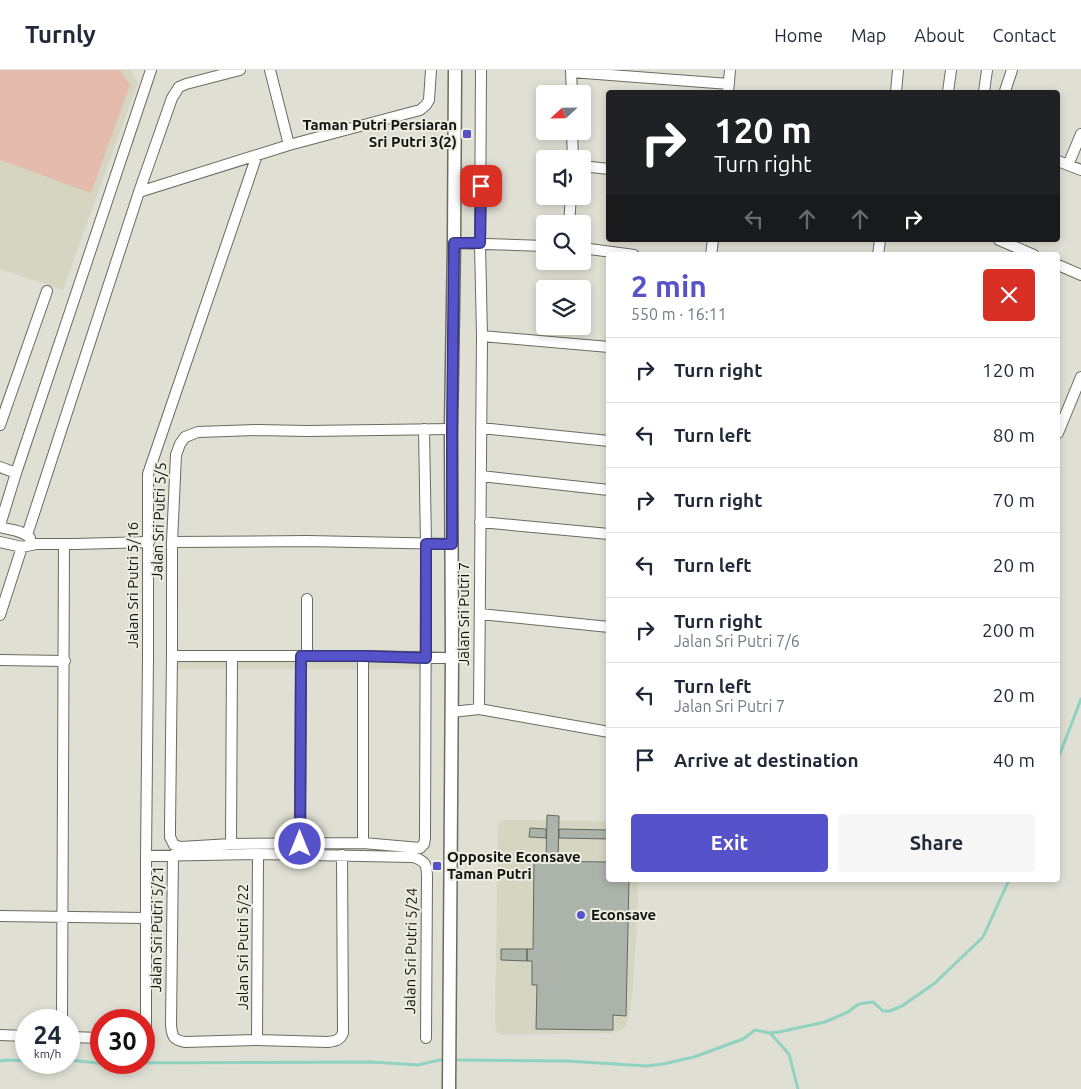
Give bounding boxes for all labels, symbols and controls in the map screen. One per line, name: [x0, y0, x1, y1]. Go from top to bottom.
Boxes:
text: Turnly: [25, 21, 96, 48]
text: Home: [774, 25, 823, 45]
text: Map: [851, 25, 886, 45]
text: About: [914, 25, 964, 45]
text: Contact: [992, 25, 1056, 45]
north arrow: [536, 85, 591, 140]
map controls: [536, 85, 591, 335]
icon: right: [631, 110, 696, 175]
text: 120 m: [714, 110, 812, 150]
place label: Taman Putri Persiaran Sri Putri 3(2): [302, 116, 457, 150]
marker: Taman Putri Persiaran Sri Putri 3(2): [461, 128, 473, 140]
button: sound: [536, 150, 591, 205]
text: Turn right: [714, 151, 812, 176]
pin: [460, 165, 502, 207]
icon: arrive: [467, 172, 495, 200]
icon: left: [740, 205, 768, 233]
icon: ahead: [793, 205, 821, 233]
icon: ahead: [846, 205, 874, 233]
icon: right: [899, 205, 927, 233]
button: search: [536, 215, 591, 270]
text: 2 min: [631, 269, 707, 303]
button: close: [983, 269, 1035, 321]
button: layers: [536, 280, 591, 335]
text: 550 m · 16:11: [631, 305, 727, 323]
icon: right: [631, 356, 659, 384]
text: Turn right: [674, 359, 762, 381]
text: 120 m: [982, 359, 1035, 381]
icon: left: [631, 421, 659, 449]
text: Turn left: [674, 424, 752, 446]
text: 80 m: [993, 424, 1035, 446]
street label: Jalan Sri Putri 5/5: [148, 462, 169, 580]
icon: right: [631, 486, 659, 514]
text: Turn right: [674, 489, 762, 511]
text: 70 m: [993, 489, 1035, 511]
street label: Jalan Sri Putri 5/16: [124, 522, 141, 648]
icon: left: [631, 551, 659, 579]
text: Turn left: [674, 554, 752, 576]
text: 20 m: [993, 554, 1035, 576]
street label: Jalan Sri Putri 7: [455, 562, 472, 666]
text: Turn right: [674, 610, 762, 632]
icon: right: [631, 616, 659, 644]
text: 200 m: [982, 619, 1035, 641]
text: Jalan Sri Putri 7/6: [674, 632, 800, 650]
text: Turn left: [674, 675, 752, 697]
icon: left: [631, 681, 659, 709]
text: 20 m: [993, 684, 1035, 706]
text: Jalan Sri Putri 7: [674, 697, 785, 715]
icon: arrive: [631, 746, 659, 774]
text: Arrive at destination: [674, 749, 859, 771]
text: 40 m: [993, 749, 1035, 771]
button: Exit: [631, 814, 828, 872]
button: Share: [838, 814, 1035, 872]
position arrow: [273, 817, 325, 869]
place label: Opposite Econsave Taman Putri: [447, 848, 581, 882]
marker: Opposite Econsave Taman Putri: [431, 860, 443, 872]
street label: Jalan Sri Putri 5/21: [147, 866, 166, 992]
street label: Jalan Sri Putri 5/22: [234, 884, 251, 1010]
street label: Jalan Sri Putri 5/24: [401, 888, 420, 1014]
place label: Econsave: [591, 906, 656, 923]
marker: Econsave: [575, 909, 587, 921]
speed limit sign: 30: [90, 1009, 155, 1074]
text: 24: [33, 1021, 62, 1049]
text: km/h: [34, 1047, 61, 1060]

